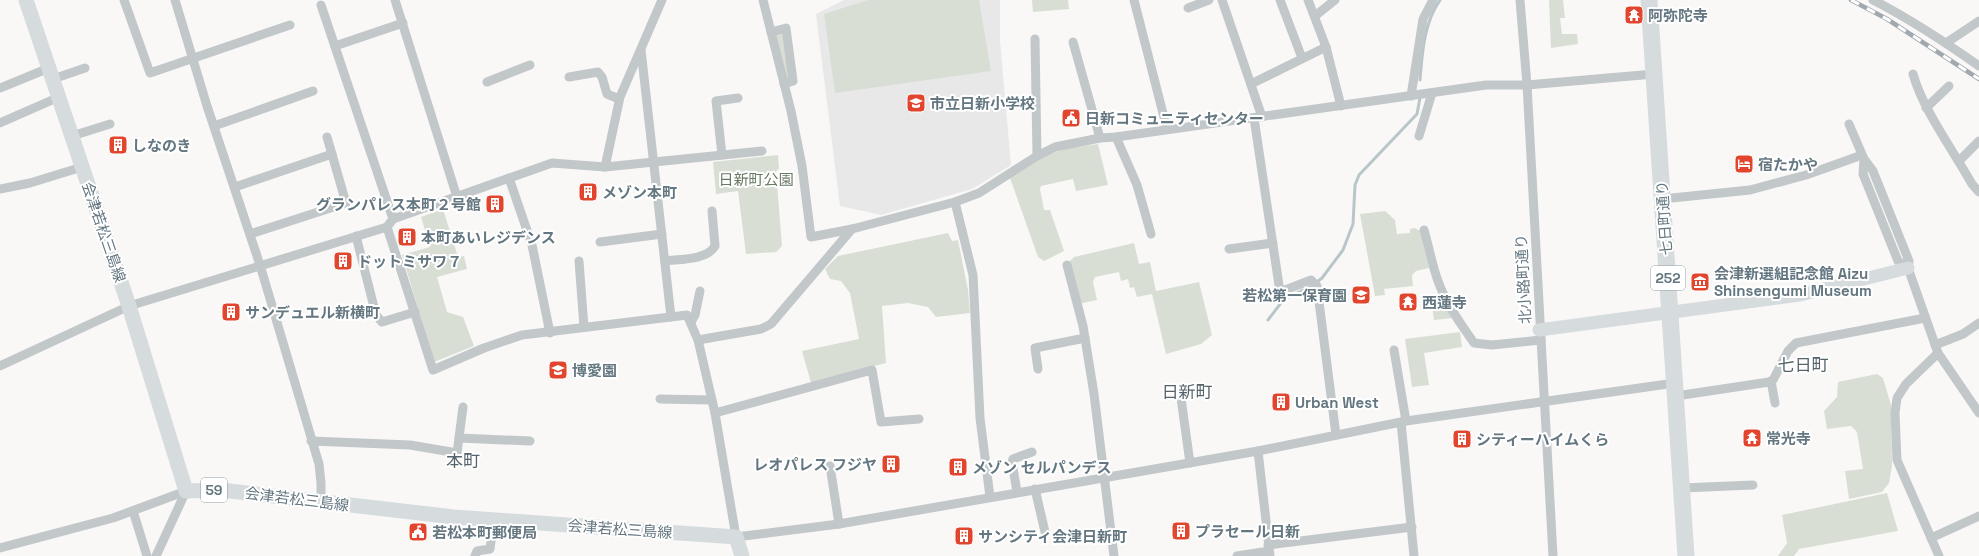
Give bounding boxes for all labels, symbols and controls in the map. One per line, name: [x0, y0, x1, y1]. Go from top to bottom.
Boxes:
temple icon: 阿弥陀寺: [1623, 4, 1645, 26]
place label: 阿弥陀寺: [1648, 6, 1708, 25]
school or university icon: 市立日新小学校: [905, 92, 927, 114]
place label: 市立日新小学校: [930, 94, 1035, 113]
public building icon: 日新コミュニティセンター: [1060, 107, 1082, 129]
place label: 日新コミュニティセンター: [1085, 109, 1264, 128]
building icon: しなのき: [107, 134, 129, 156]
place label: しなのき: [132, 136, 192, 155]
hotel icon: 宿たかや: [1733, 153, 1755, 175]
place label: 宿たかや: [1758, 155, 1818, 174]
park label: 日新町公園: [718, 170, 794, 189]
street label: 会津若松三島線: [78, 179, 130, 285]
street label: 七日町通り: [1652, 180, 1676, 256]
building icon: メゾン本町: [577, 181, 599, 203]
place label: メゾン本町: [602, 183, 677, 202]
building icon: グランパレス本町２号館: [484, 193, 506, 215]
place label: グランパレス本町２号館: [316, 195, 481, 214]
building icon: 本町あいレジデンス: [396, 226, 418, 248]
place label: 本町あいレジデンス: [421, 228, 556, 247]
street label: 北小路町通り: [1511, 234, 1535, 324]
building icon: ドットミサワ７: [332, 250, 354, 272]
place label: ドットミサワ７: [357, 252, 462, 271]
place label: 会津新選組記念館 Aizu Shinsengumi Museum: [1714, 264, 1872, 300]
road number: 252: [1651, 266, 1685, 290]
museum icon: 会津新選組記念館 Aizu Shinsengumi Museum: [1689, 271, 1711, 293]
school or university icon: 若松第一保育園: [1350, 284, 1372, 306]
place label: 若松第一保育園: [1242, 286, 1347, 305]
temple icon: 西蓮寺: [1397, 291, 1419, 313]
place label: 西蓮寺: [1422, 293, 1467, 312]
building icon: サンデュエル新横町: [220, 301, 242, 323]
place label: サンデュエル新横町: [245, 303, 380, 322]
district label: 七日町: [1778, 354, 1829, 376]
school or university icon: 博愛園: [547, 359, 569, 381]
place label: 博愛園: [572, 361, 617, 380]
district label: 日新町: [1162, 381, 1213, 403]
building icon: Urban West: [1270, 391, 1292, 413]
place label: Urban West: [1295, 393, 1379, 412]
temple icon: 常光寺: [1741, 427, 1763, 449]
building icon: シティーハイムくら: [1451, 428, 1473, 450]
place label: 常光寺: [1766, 429, 1811, 448]
place label: シティーハイムくら: [1476, 430, 1609, 449]
district label: 本町: [446, 450, 480, 472]
building icon: レオパレス フジヤ: [880, 453, 902, 475]
place label: レオパレス フジヤ: [753, 455, 877, 474]
building icon: メゾン セルパンデス: [947, 456, 969, 478]
place label: メゾン セルパンデス: [972, 458, 1112, 477]
road number: 59: [201, 478, 227, 502]
street label: 会津若松三島線: [244, 483, 350, 515]
street label: 会津若松三島線: [567, 516, 673, 542]
building icon: プラセール日新: [1170, 520, 1192, 542]
public building icon: 若松本町郵便局: [407, 521, 429, 543]
place label: プラセール日新: [1195, 522, 1300, 541]
place label: 若松本町郵便局: [432, 523, 537, 542]
building icon: サンシティ会津日新町: [953, 525, 975, 547]
place label: サンシティ会津日新町: [978, 527, 1127, 546]

